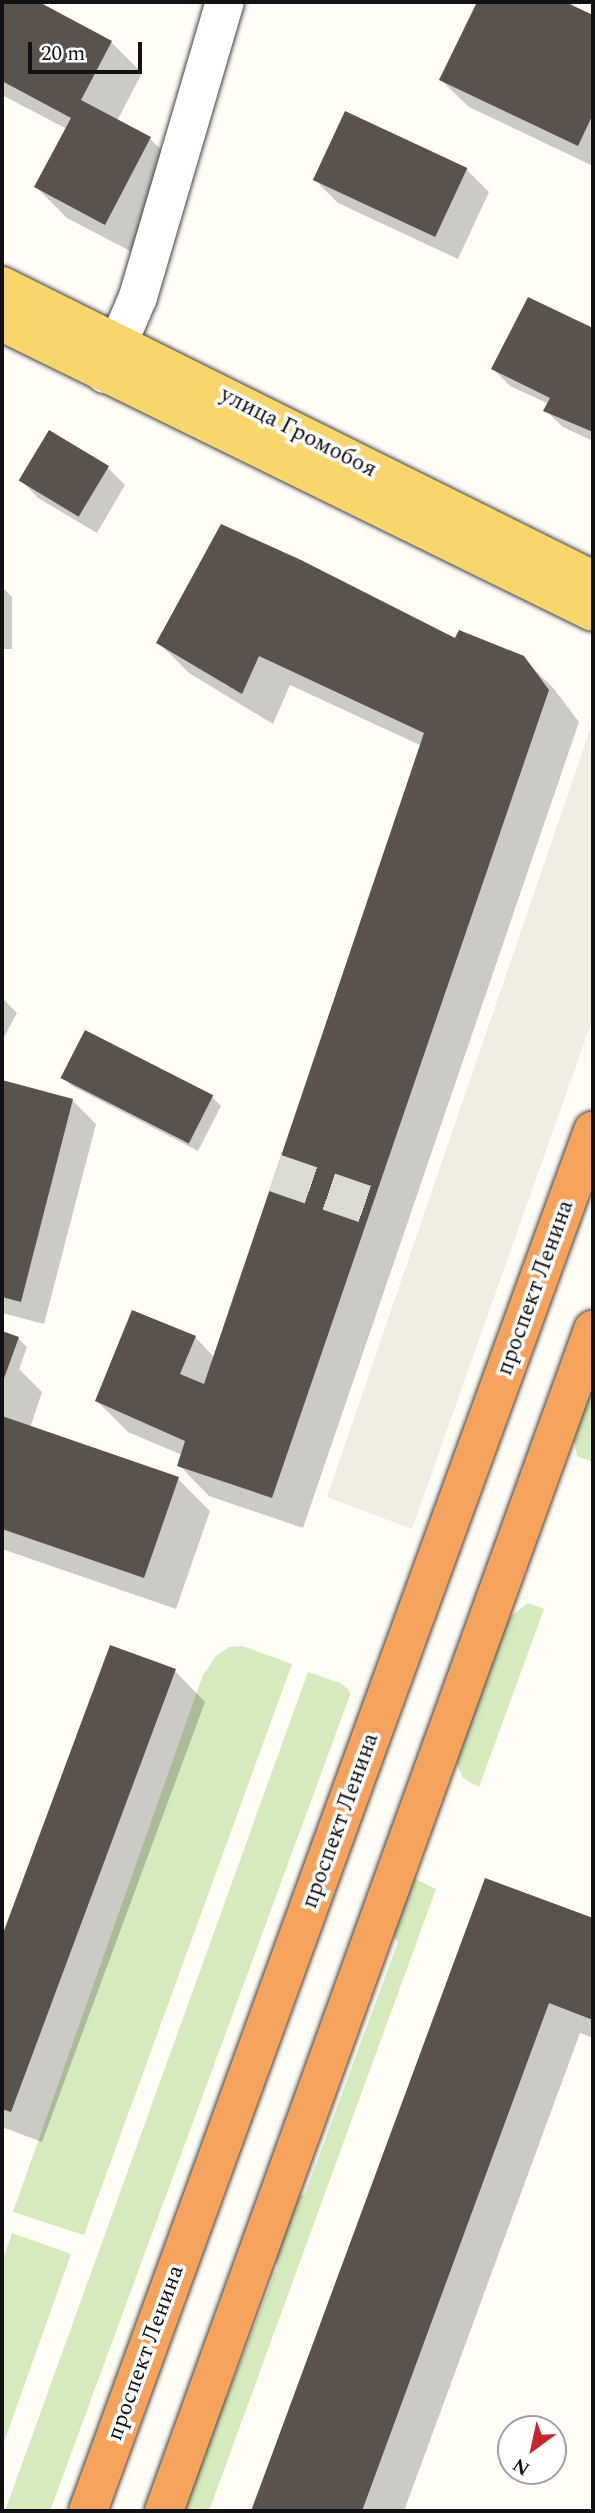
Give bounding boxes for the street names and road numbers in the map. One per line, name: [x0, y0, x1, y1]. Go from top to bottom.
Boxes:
street label: улица Громобоя: [215, 382, 381, 484]
street label: проспект Ленина: [491, 1197, 581, 1379]
street label: проспект Ленина: [296, 1730, 386, 1912]
street label: проспект Ленина: [101, 2262, 191, 2444]

